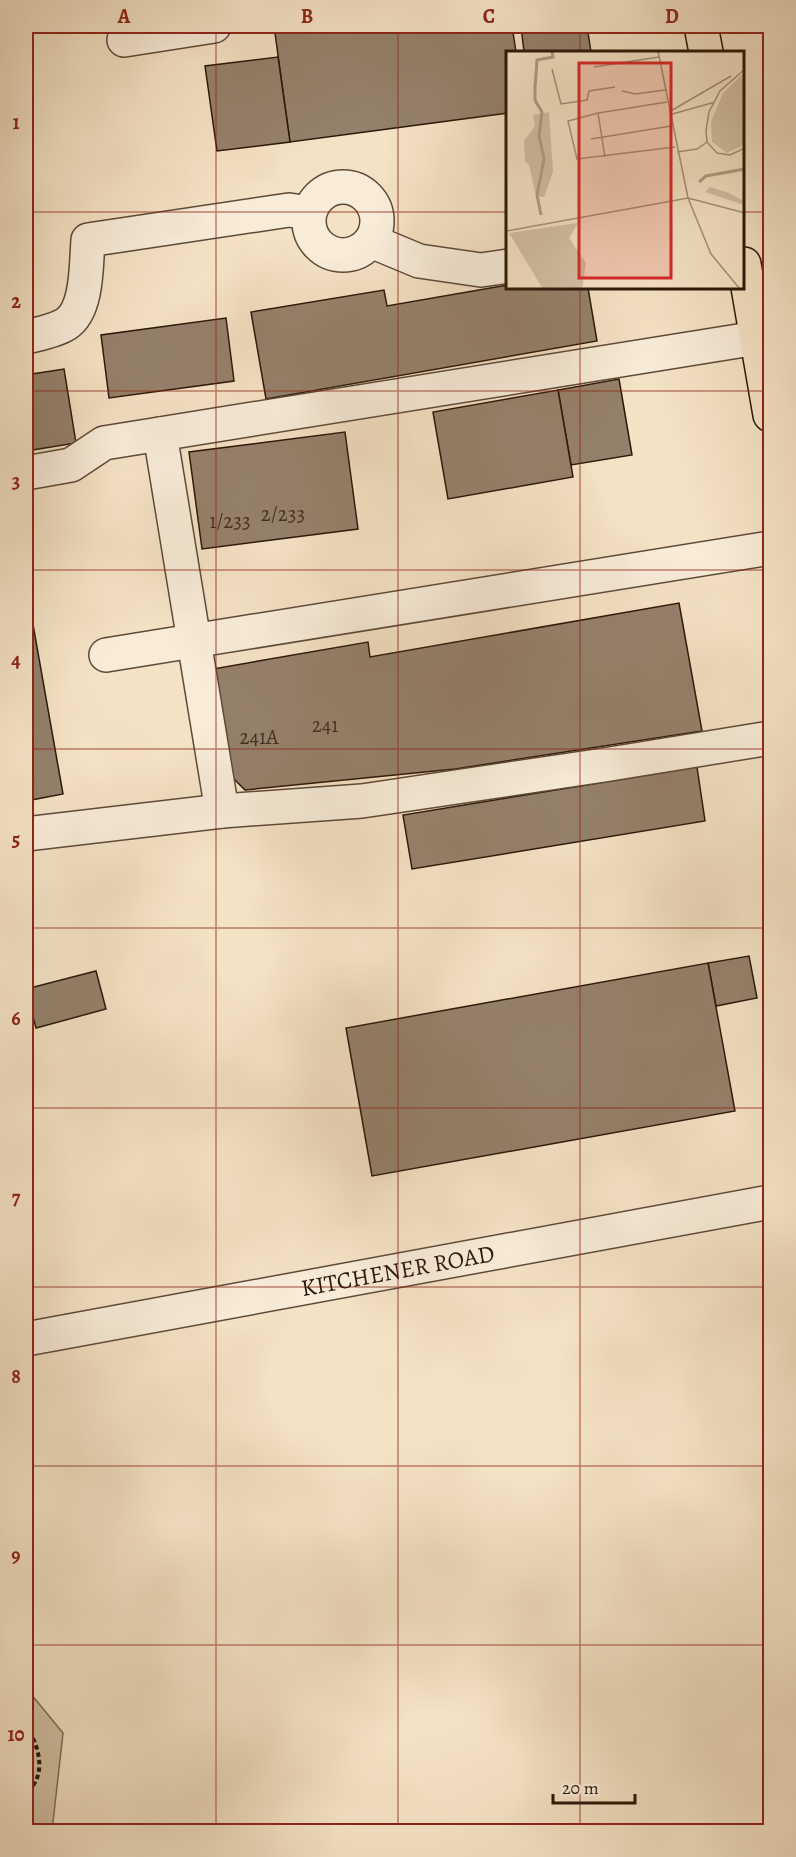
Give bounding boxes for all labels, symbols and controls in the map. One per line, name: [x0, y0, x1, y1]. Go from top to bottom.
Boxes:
text: A: [117, 3, 131, 30]
text: B: [301, 3, 313, 30]
text: C: [483, 3, 495, 30]
text: D: [665, 3, 679, 30]
inset map: [506, 51, 745, 290]
text: 1: [12, 109, 20, 136]
text: 2: [11, 288, 21, 315]
text: 3: [12, 468, 20, 495]
house number: 2/233: [261, 500, 305, 528]
house number: 1/233: [209, 507, 251, 535]
text: 4: [11, 647, 21, 674]
house number: 241: [312, 711, 338, 739]
house number: 241A: [240, 723, 279, 751]
text: 5: [12, 826, 20, 853]
text: 6: [11, 1005, 21, 1032]
text: 7: [12, 1184, 21, 1211]
street label: KITCHENER ROAD: [298, 1237, 497, 1304]
text: 8: [11, 1363, 21, 1390]
text: 9: [11, 1542, 21, 1569]
text: 10: [7, 1721, 25, 1748]
scale bar: [553, 1767, 636, 1805]
text: 20 m: [562, 1776, 599, 1800]

